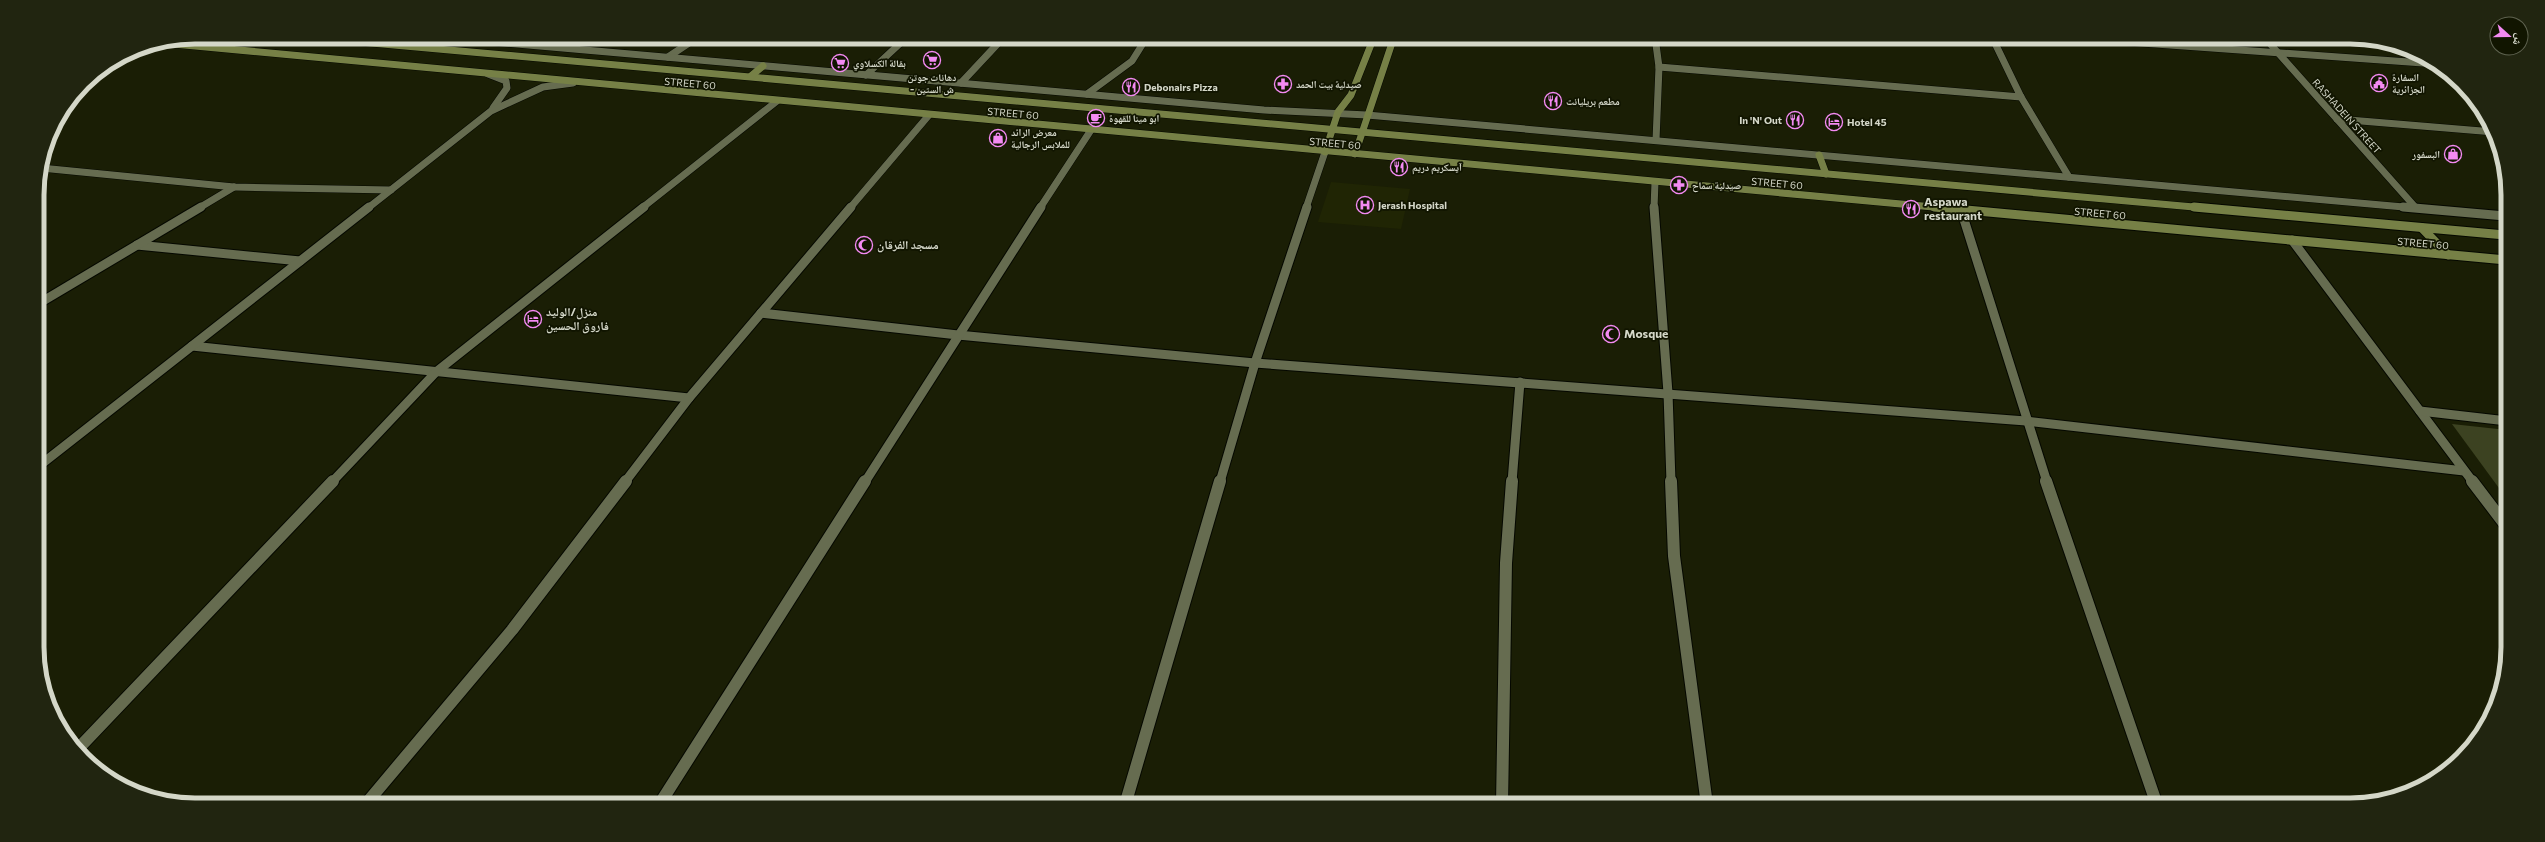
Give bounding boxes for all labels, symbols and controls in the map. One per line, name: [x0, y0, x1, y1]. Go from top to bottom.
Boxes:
north arrow: [2489, 16, 2529, 56]
text: ش: [2509, 31, 2527, 48]
supermarket icon: دهانات جوتن - ش الستين: [922, 50, 942, 70]
supermarket icon: بقالة الكسلاوي: [830, 53, 850, 73]
place label: بقالة الكسلاوي: [853, 57, 906, 71]
place label: دهانات جوتن - ش الستين: [908, 71, 956, 96]
place label: السفارة الجزائرية: [2392, 71, 2425, 96]
public building icon: السفارة الجزائرية: [2369, 73, 2389, 93]
pharmacy icon: صيدلية بيت الحمد: [1273, 74, 1293, 94]
street label: STREET 60: [664, 75, 716, 91]
street label: RASHADEIN STREET: [2310, 76, 2384, 156]
restaurant icon: Debonairs Pizza: [1121, 77, 1141, 97]
place label: صيدلية بيت الحمد: [1296, 78, 1362, 90]
place label: Debonairs Pizza: [1144, 81, 1218, 93]
restaurant icon: مطعم بريليانت: [1543, 91, 1563, 111]
place label: مطعم بريليانت: [1566, 95, 1620, 109]
street label: STREET 60: [987, 105, 1039, 121]
cafe icon: ابو مينا للقهوة: [1086, 108, 1106, 128]
restaurant icon: In 'N' Out: [1785, 110, 1805, 130]
place label: ابو مينا للقهوة: [1109, 112, 1159, 125]
hotel icon: Hotel 45: [1824, 112, 1844, 132]
place label: In 'N' Out: [1739, 114, 1782, 126]
place label: Hotel 45: [1847, 116, 1887, 128]
place label: معرض الرائد للملابس الرجالية: [1011, 126, 1070, 151]
shop icon: معرض الرائد للملابس الرجالية: [988, 128, 1008, 148]
street label: STREET 60: [1309, 135, 1361, 151]
shop icon: البسفور: [2443, 144, 2463, 164]
place label: البسفور: [2411, 148, 2440, 161]
restaurant icon: آيسكريم دريم: [1389, 157, 1409, 177]
place label: آيسكريم دريم: [1412, 161, 1462, 175]
pharmacy icon: صيدلية سماح: [1669, 175, 1689, 195]
street label: STREET 60: [1751, 175, 1803, 191]
place label: صيدلية سماح: [1692, 179, 1741, 193]
place label: Aspawa restaurant: [1924, 194, 1982, 222]
hospital icon: Jerash Hospital: [1355, 195, 1375, 215]
place label: Jerash Hospital: [1378, 199, 1447, 211]
restaurant icon: Aspawa restaurant: [1901, 199, 1921, 219]
street label: STREET 60: [2074, 205, 2126, 221]
mosque icon: مسجد الفرقان: [854, 235, 874, 255]
street label: STREET 60: [2397, 235, 2449, 251]
place label: مسجد الفرقان: [877, 237, 939, 253]
place label: منزل/الوليد فاروق الحسين: [546, 304, 609, 334]
hotel icon: منزل/الوليد فاروق الحسين: [523, 309, 543, 329]
mosque icon: Mosque: [1601, 324, 1621, 344]
place label: Mosque: [1624, 326, 1668, 340]

